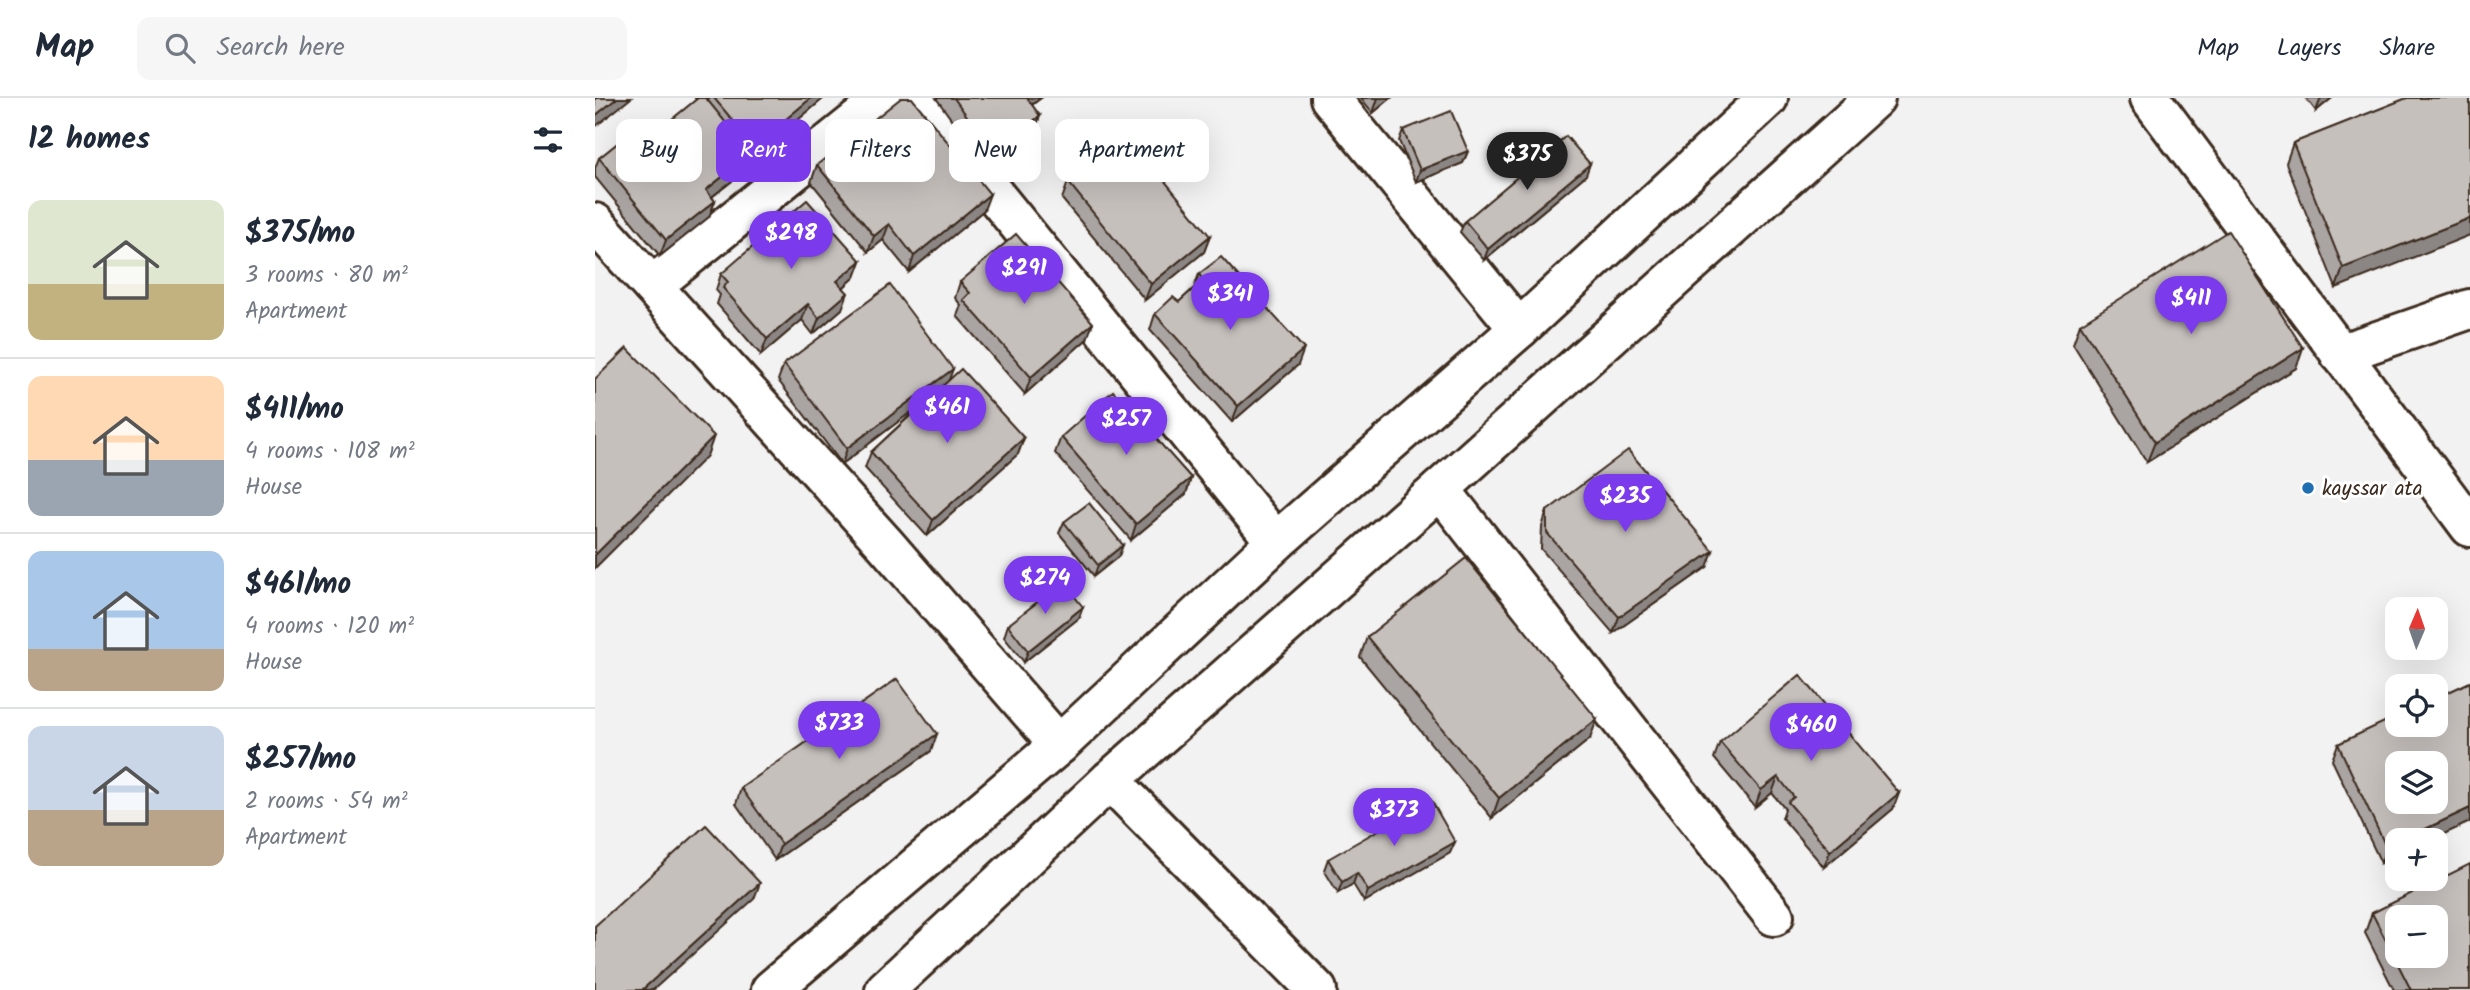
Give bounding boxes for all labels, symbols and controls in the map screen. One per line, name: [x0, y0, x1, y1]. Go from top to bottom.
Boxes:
search box: [137, 17, 627, 80]
text: Map: [35, 22, 95, 75]
text: Search here: [217, 27, 345, 69]
icon: search: [161, 29, 199, 67]
text: Map: [2197, 29, 2239, 68]
text: Layers: [2277, 29, 2341, 68]
text: Share: [2379, 29, 2435, 68]
text: 12 homes: [28, 116, 150, 164]
chip: Buy: [616, 119, 702, 182]
chip: Rent: [716, 119, 811, 182]
chip: Filters: [825, 119, 935, 182]
chip: New: [949, 119, 1041, 182]
chip: Apartment: [1055, 119, 1209, 182]
icon: filters: [529, 121, 567, 159]
pin: $375: [1486, 132, 1568, 192]
text: $375: [1503, 137, 1551, 173]
text: $375/mo: [245, 210, 355, 258]
pin: $298: [750, 212, 832, 271]
text: $298: [765, 216, 817, 252]
icon: home: [84, 228, 168, 312]
pin: $291: [983, 246, 1065, 306]
text: $291: [1001, 251, 1047, 287]
text: 3 rooms · 80 m²: [245, 258, 408, 294]
pin: $341: [1189, 272, 1271, 332]
pin: $411: [2150, 276, 2232, 336]
text: $341: [1207, 277, 1253, 313]
text: $411: [2171, 281, 2211, 317]
text: Apartment: [245, 294, 347, 330]
text: $411/mo: [245, 386, 344, 434]
pin: $461: [906, 386, 988, 445]
text: $461: [924, 390, 970, 426]
pin: $257: [1085, 398, 1167, 457]
text: $257: [1101, 402, 1151, 438]
icon: home: [84, 404, 168, 488]
text: 4 rooms · 108 m²: [245, 434, 415, 470]
text: House: [245, 470, 302, 506]
place label: kayssar ata: [2322, 473, 2423, 506]
pin: $235: [1584, 474, 1666, 534]
text: $235: [1599, 479, 1651, 515]
marker: kayssar ata: [2300, 480, 2316, 496]
pin: $274: [1004, 556, 1086, 616]
text: $461/mo: [245, 561, 351, 609]
text: $274: [1020, 561, 1070, 597]
icon: home: [84, 579, 168, 663]
north arrow: [2385, 597, 2448, 660]
map controls: [2385, 597, 2448, 968]
text: 4 rooms · 120 m²: [245, 609, 414, 645]
text: House: [245, 645, 302, 681]
button: locate: [2385, 674, 2448, 737]
pin: $733: [798, 702, 880, 761]
pin: $460: [1770, 704, 1852, 763]
text: $733: [814, 706, 864, 742]
text: $460: [1786, 708, 1836, 744]
text: $257/mo: [245, 736, 356, 784]
button: layers: [2385, 751, 2448, 814]
icon: home: [84, 754, 168, 838]
text: 2 rooms · 54 m²: [245, 784, 408, 820]
pin: $373: [1353, 788, 1435, 848]
text: $373: [1369, 793, 1419, 829]
text: Apartment: [245, 820, 347, 856]
button: +: [2385, 828, 2448, 891]
button: −: [2385, 905, 2448, 968]

